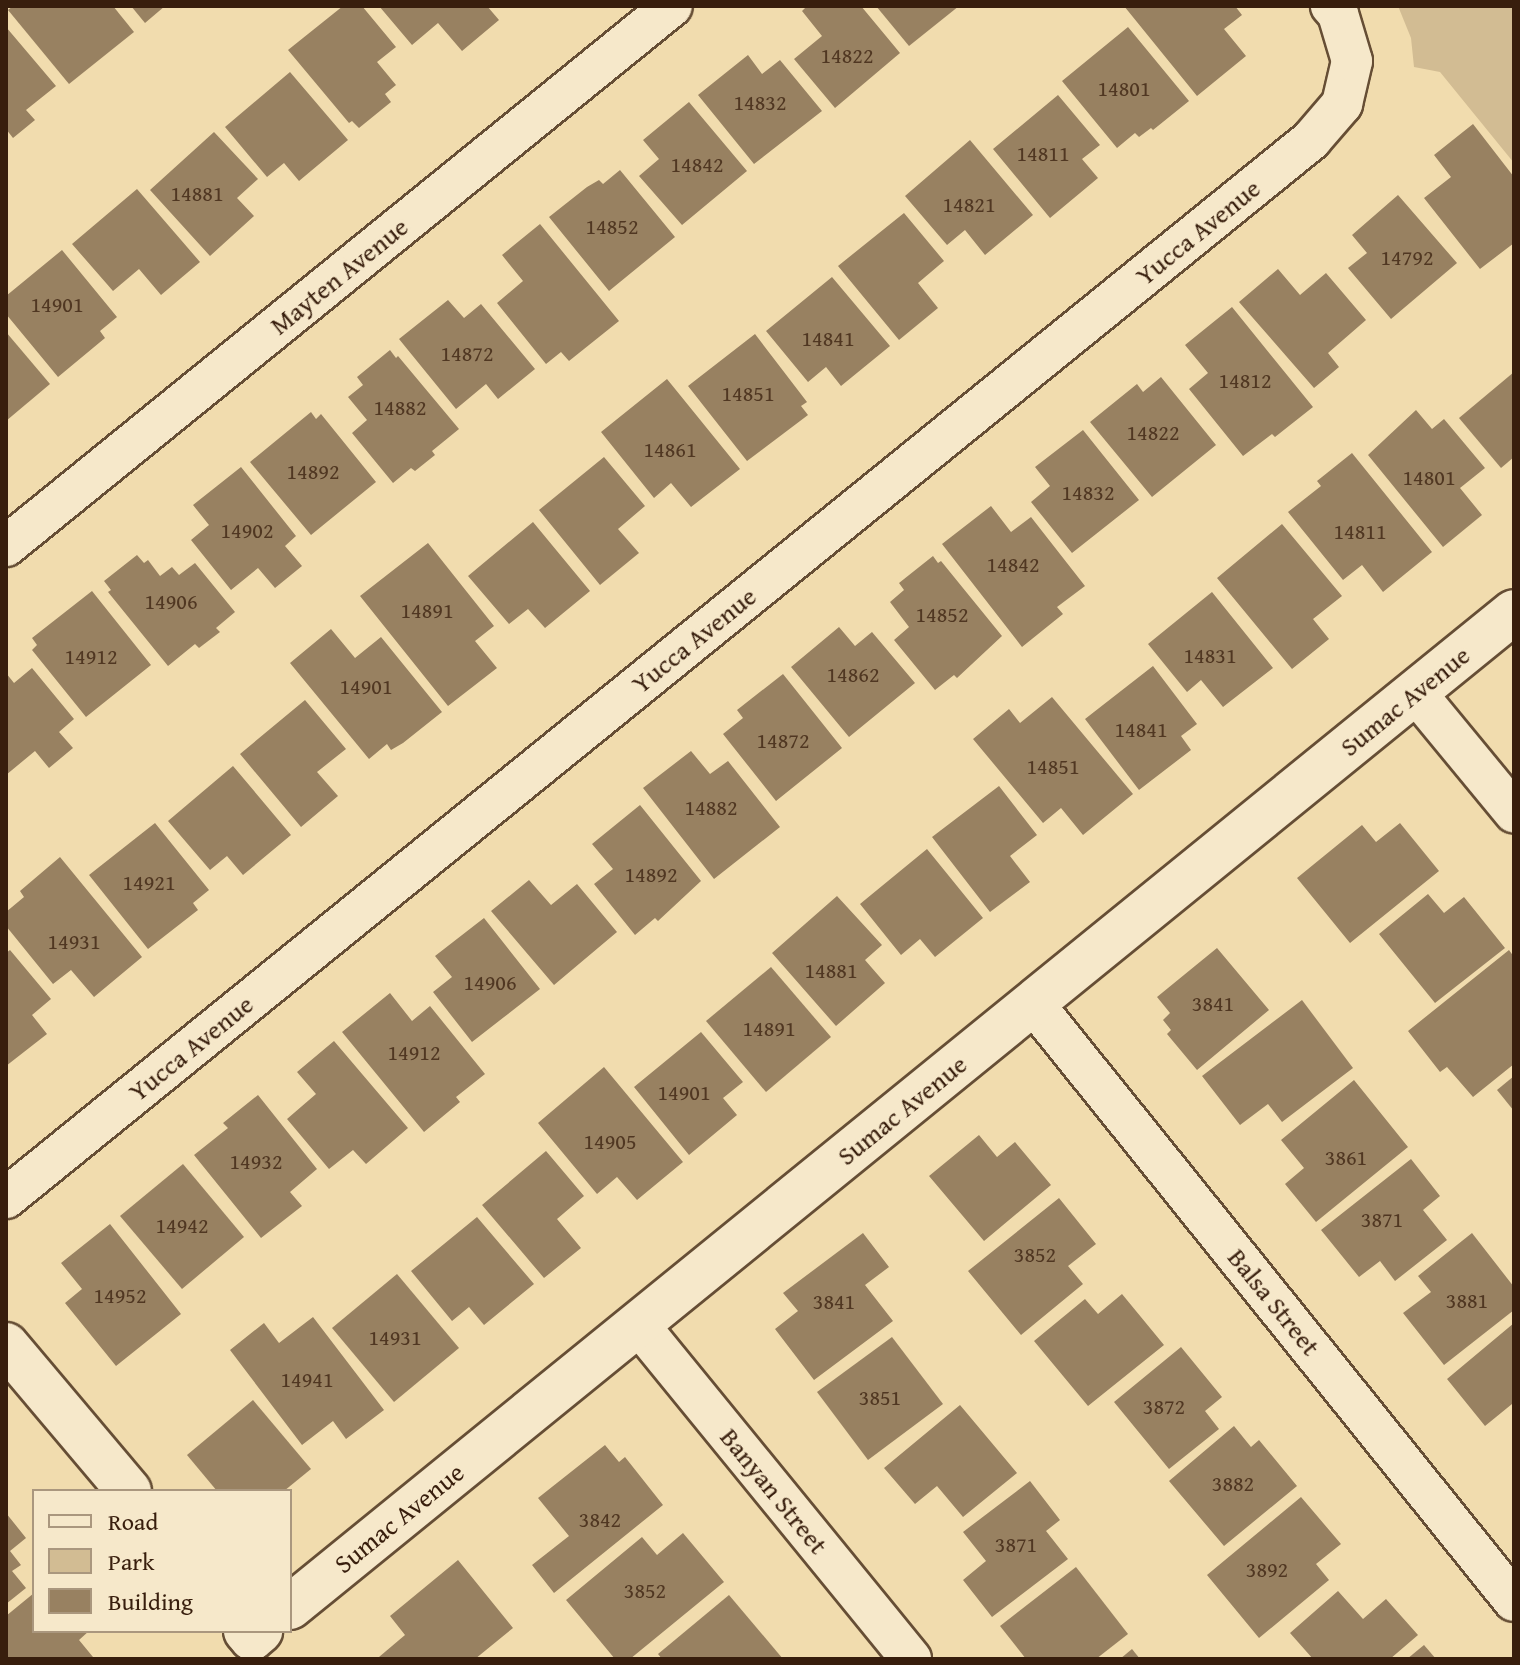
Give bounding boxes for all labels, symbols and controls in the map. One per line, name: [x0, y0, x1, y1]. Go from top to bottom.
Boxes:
house number: 14822: [821, 43, 873, 69]
house number: 14801: [1098, 76, 1150, 102]
house number: 14832: [734, 90, 786, 116]
house number: 14811: [1017, 141, 1069, 167]
house number: 14842: [671, 152, 723, 178]
street label: Yucca Avenue: [1130, 172, 1266, 292]
house number: 14881: [171, 181, 223, 207]
house number: 14821: [943, 192, 995, 218]
street label: Mayten Avenue: [264, 211, 414, 341]
house number: 14852: [586, 214, 638, 240]
house number: 14792: [1381, 245, 1433, 271]
house number: 14901: [31, 292, 83, 318]
house number: 14841: [802, 326, 854, 352]
house number: 14872: [441, 341, 493, 367]
house number: 14812: [1219, 368, 1271, 394]
house number: 14851: [722, 381, 774, 407]
house number: 14882: [374, 395, 426, 421]
house number: 14822: [1127, 420, 1179, 446]
house number: 14861: [644, 437, 696, 463]
house number: 14892: [287, 459, 339, 485]
house number: 14801: [1403, 465, 1455, 491]
house number: 14832: [1062, 480, 1114, 506]
house number: 14902: [221, 518, 273, 544]
house number: 14811: [1334, 519, 1386, 545]
house number: 14842: [987, 552, 1039, 578]
street label: Yucca Avenue: [626, 580, 762, 700]
house number: 14906: [145, 589, 197, 615]
house number: 14891: [401, 598, 453, 624]
house number: 14852: [916, 602, 968, 628]
street label: Sumac Avenue: [1334, 639, 1476, 763]
house number: 14831: [1184, 643, 1236, 669]
house number: 14912: [65, 644, 117, 670]
house number: 14862: [827, 662, 879, 688]
house number: 14901: [340, 674, 392, 700]
house number: 14841: [1115, 717, 1167, 743]
house number: 14872: [757, 728, 809, 754]
house number: 14851: [1027, 754, 1079, 780]
house number: 14882: [685, 795, 737, 821]
house number: 14892: [625, 862, 677, 888]
house number: 14921: [123, 870, 175, 896]
house number: 14931: [48, 929, 100, 955]
house number: 14881: [805, 958, 857, 984]
house number: 14906: [464, 970, 516, 996]
street label: Yucca Avenue: [123, 988, 259, 1108]
house number: 3841: [1192, 991, 1234, 1017]
house number: 14891: [743, 1016, 795, 1042]
house number: 14912: [388, 1040, 440, 1066]
street label: Sumac Avenue: [831, 1048, 973, 1172]
house number: 14901: [658, 1080, 710, 1106]
house number: 14905: [584, 1129, 636, 1155]
house number: 3861: [1325, 1145, 1367, 1171]
house number: 14932: [230, 1149, 282, 1175]
house number: 3871: [1361, 1207, 1403, 1233]
house number: 14942: [156, 1213, 208, 1239]
house number: 3852: [1014, 1242, 1056, 1268]
street label: Balsa Street: [1221, 1242, 1327, 1362]
house number: 14952: [94, 1283, 146, 1309]
house number: 3881: [1446, 1288, 1488, 1314]
house number: 3841: [813, 1289, 855, 1315]
house number: 14931: [369, 1325, 421, 1351]
house number: 14941: [281, 1367, 333, 1393]
house number: 3851: [859, 1385, 901, 1411]
house number: 3872: [1143, 1394, 1185, 1420]
street label: Banyan Street: [714, 1422, 834, 1560]
street label: Sumac Avenue: [328, 1456, 470, 1580]
house number: 3882: [1212, 1471, 1254, 1497]
legend: [32, 1489, 292, 1633]
text: Road: [108, 1504, 158, 1539]
house number: 3842: [579, 1507, 621, 1533]
house number: 3871: [995, 1532, 1037, 1558]
text: Park: [108, 1544, 154, 1579]
house number: 3892: [1246, 1557, 1288, 1583]
house number: 3852: [624, 1578, 666, 1604]
text: Building: [108, 1584, 193, 1619]

